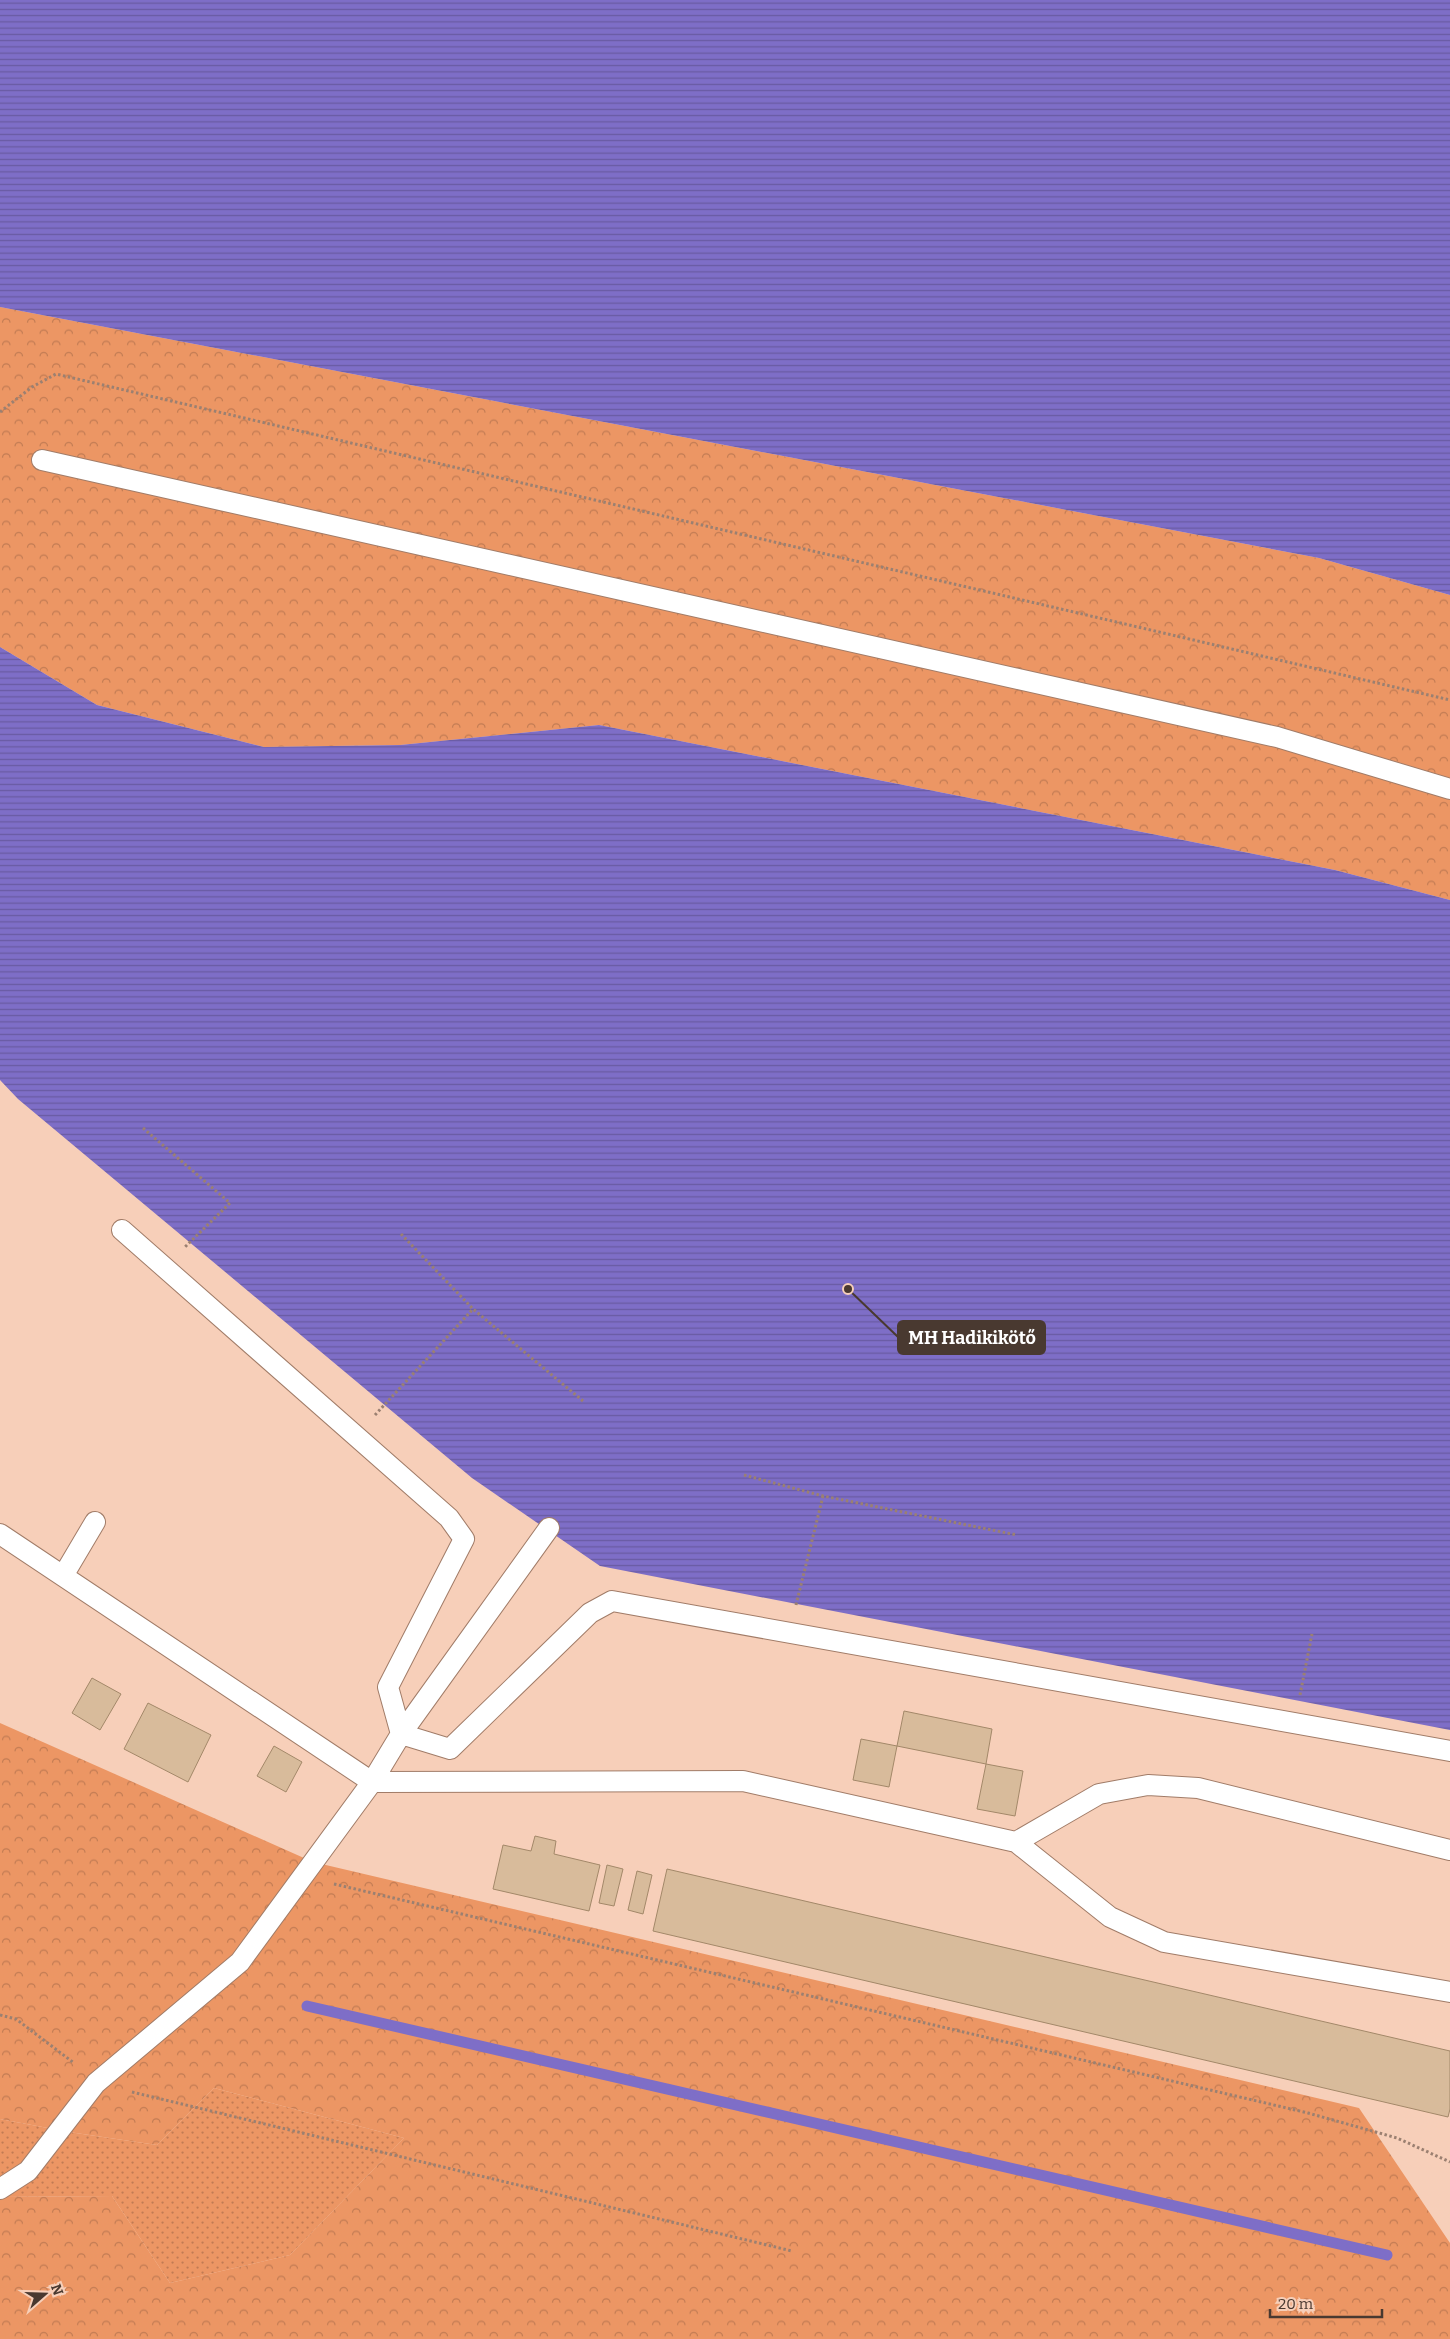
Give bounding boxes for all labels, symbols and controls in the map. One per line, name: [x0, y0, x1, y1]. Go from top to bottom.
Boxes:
callout: MH Hadikikötő: [898, 1321, 1045, 1354]
text: MH Hadikikötő: [908, 1327, 1036, 1349]
north arrow: [20, 2269, 70, 2319]
text: N: [47, 2282, 67, 2298]
scale bar: [1270, 2286, 1382, 2318]
text: 20 m: [1278, 2295, 1314, 2313]

